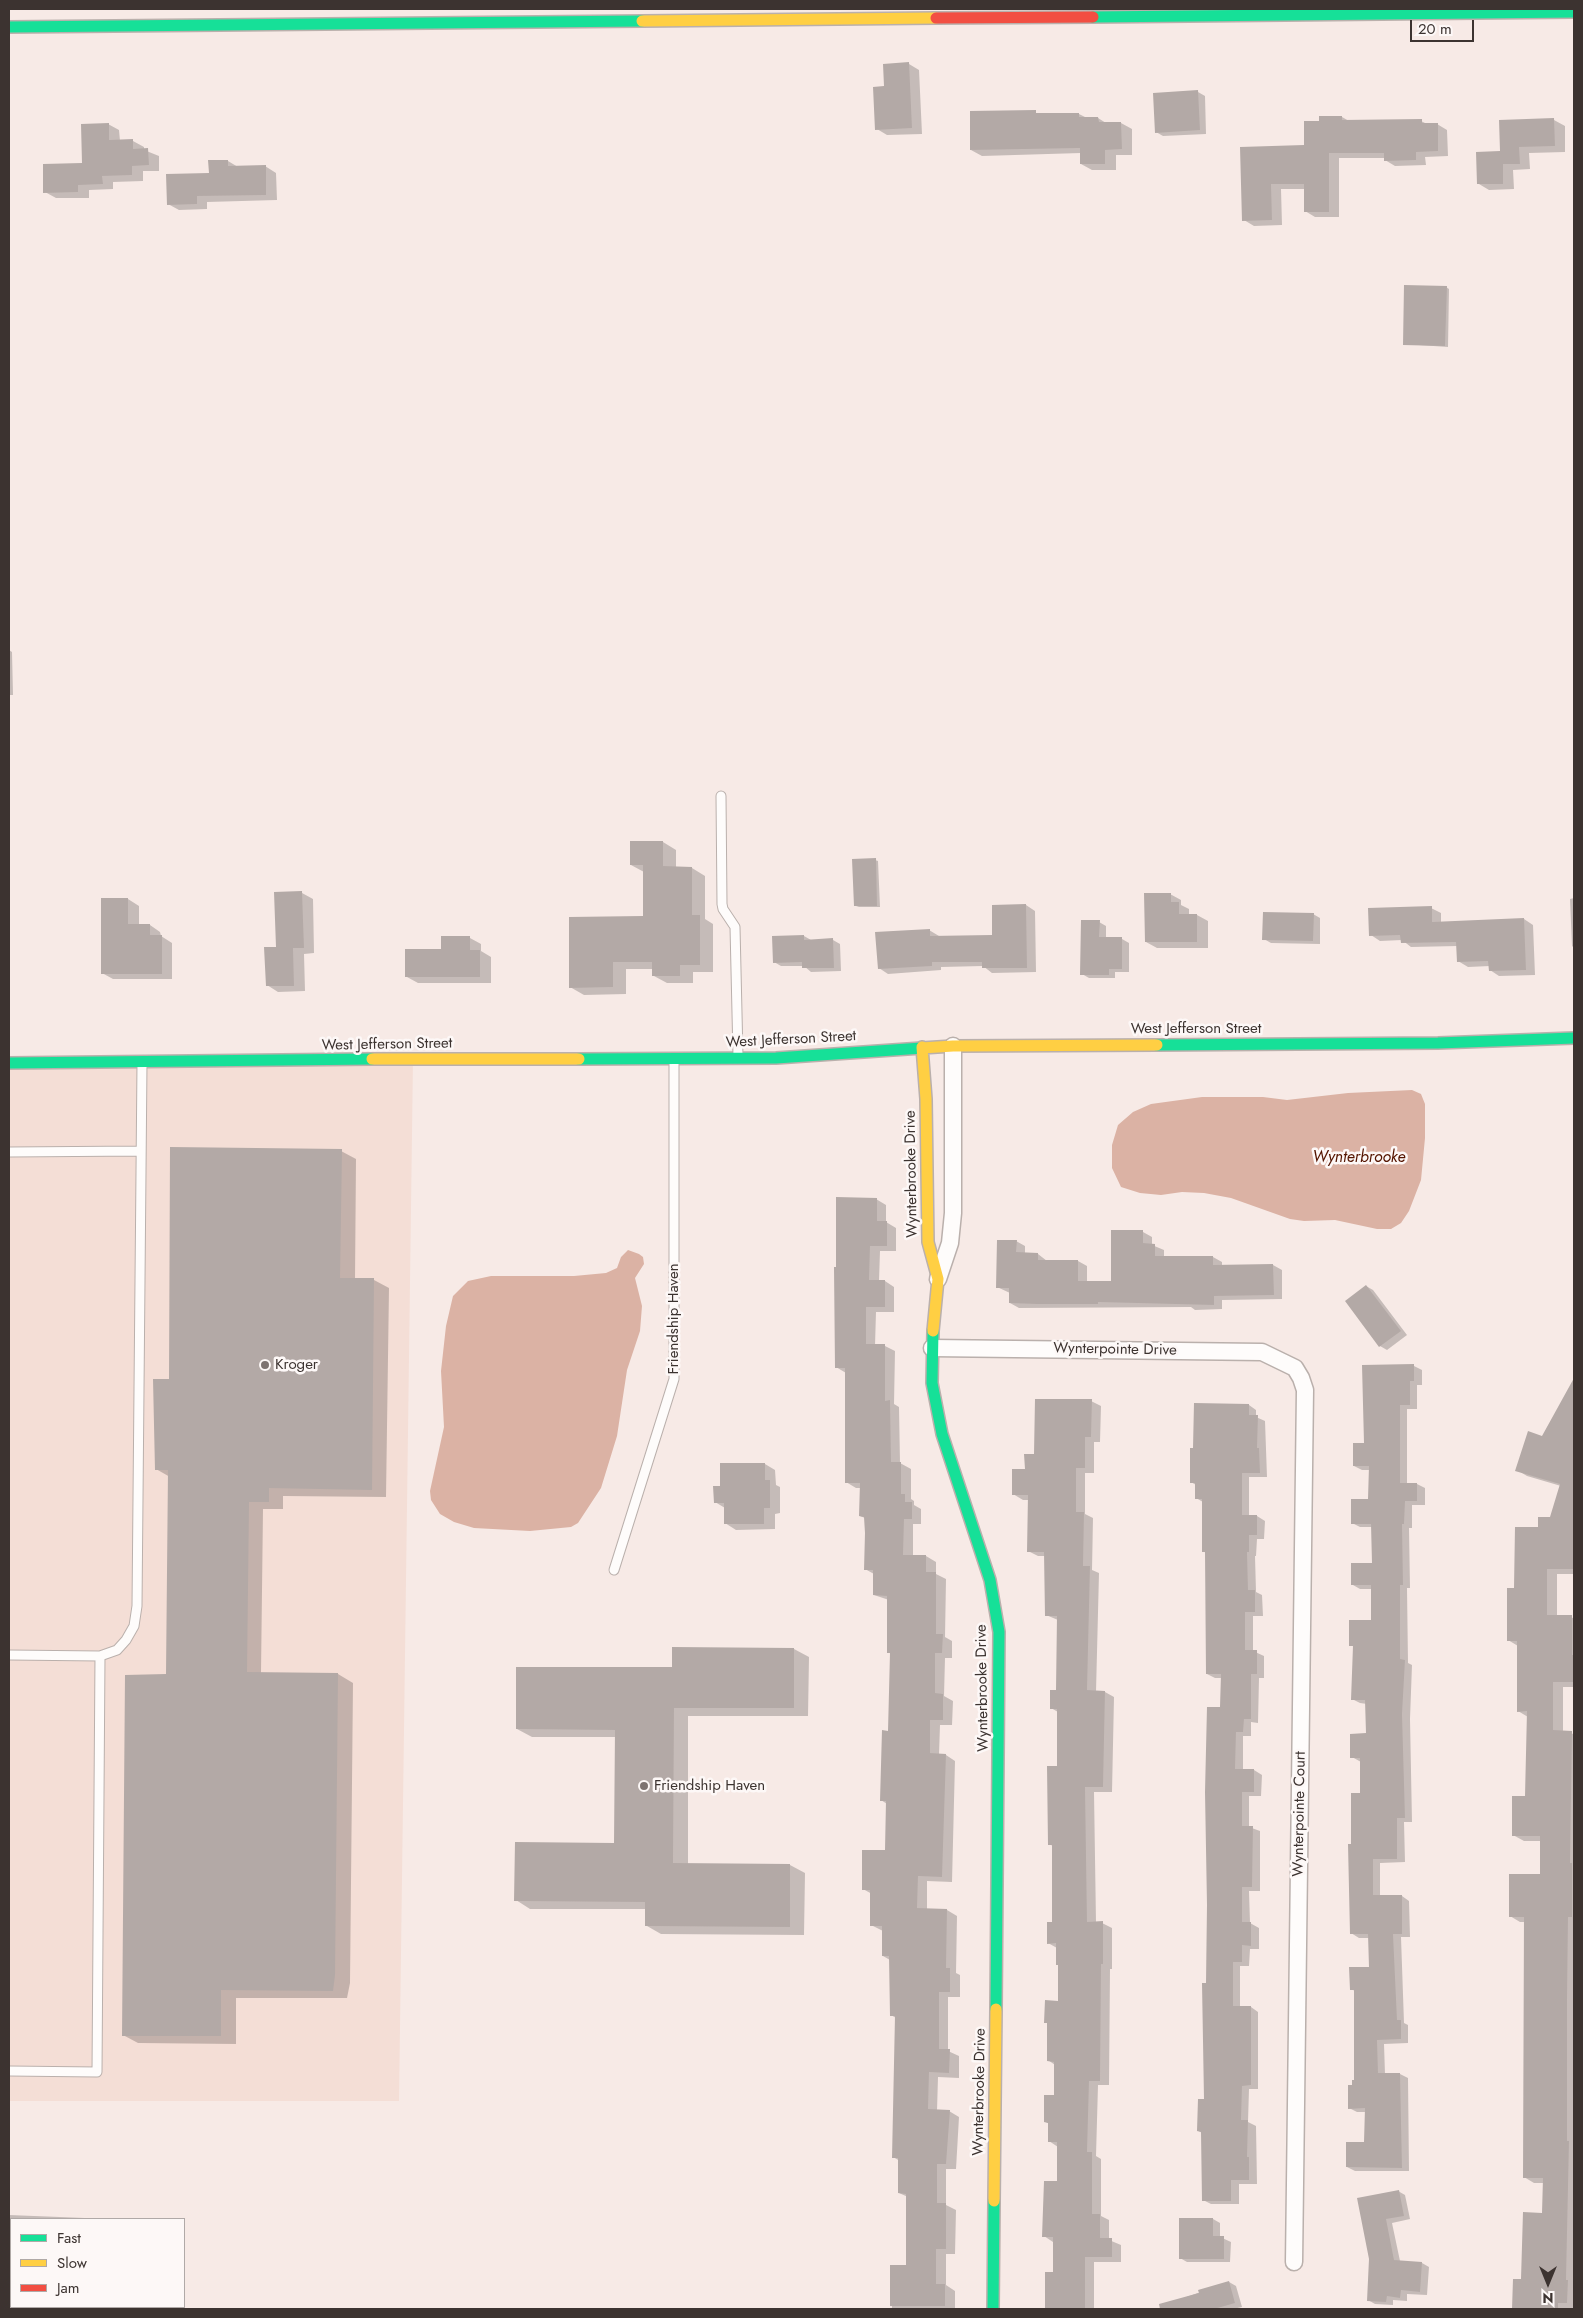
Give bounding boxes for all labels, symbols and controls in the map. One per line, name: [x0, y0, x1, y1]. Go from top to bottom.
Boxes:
scale bar: [1413, 10, 1477, 42]
text: 20 m: [1418, 18, 1452, 40]
street label: West Jefferson Street: [1131, 1020, 1261, 1038]
street label: West Jefferson Street: [725, 1028, 857, 1052]
street label: West Jefferson Street: [322, 1035, 452, 1055]
street label: Wynterbrooke Drive: [902, 1110, 922, 1238]
water label: Wynterbrooke: [1313, 1148, 1405, 1168]
street label: Friendship Haven: [665, 1263, 683, 1375]
street label: Wynterpointe Drive: [1053, 1340, 1177, 1360]
place label: Kroger: [275, 1356, 318, 1374]
marker: Kroger: [259, 1359, 271, 1371]
street label: Wynterbrooke Drive: [973, 1624, 993, 1752]
street label: Wynterpointe Court: [1290, 1751, 1310, 1877]
place label: Friendship Haven: [654, 1777, 765, 1795]
marker: Friendship Haven: [638, 1780, 650, 1792]
street label: Wynterbrooke Drive: [970, 2028, 990, 2156]
legend: [10, 2218, 185, 2308]
text: Fast: [57, 2227, 81, 2249]
text: Slow: [57, 2252, 87, 2274]
north arrow: [1523, 2258, 1573, 2308]
text: Jam: [57, 2277, 80, 2299]
text: N: [1542, 2288, 1554, 2308]

